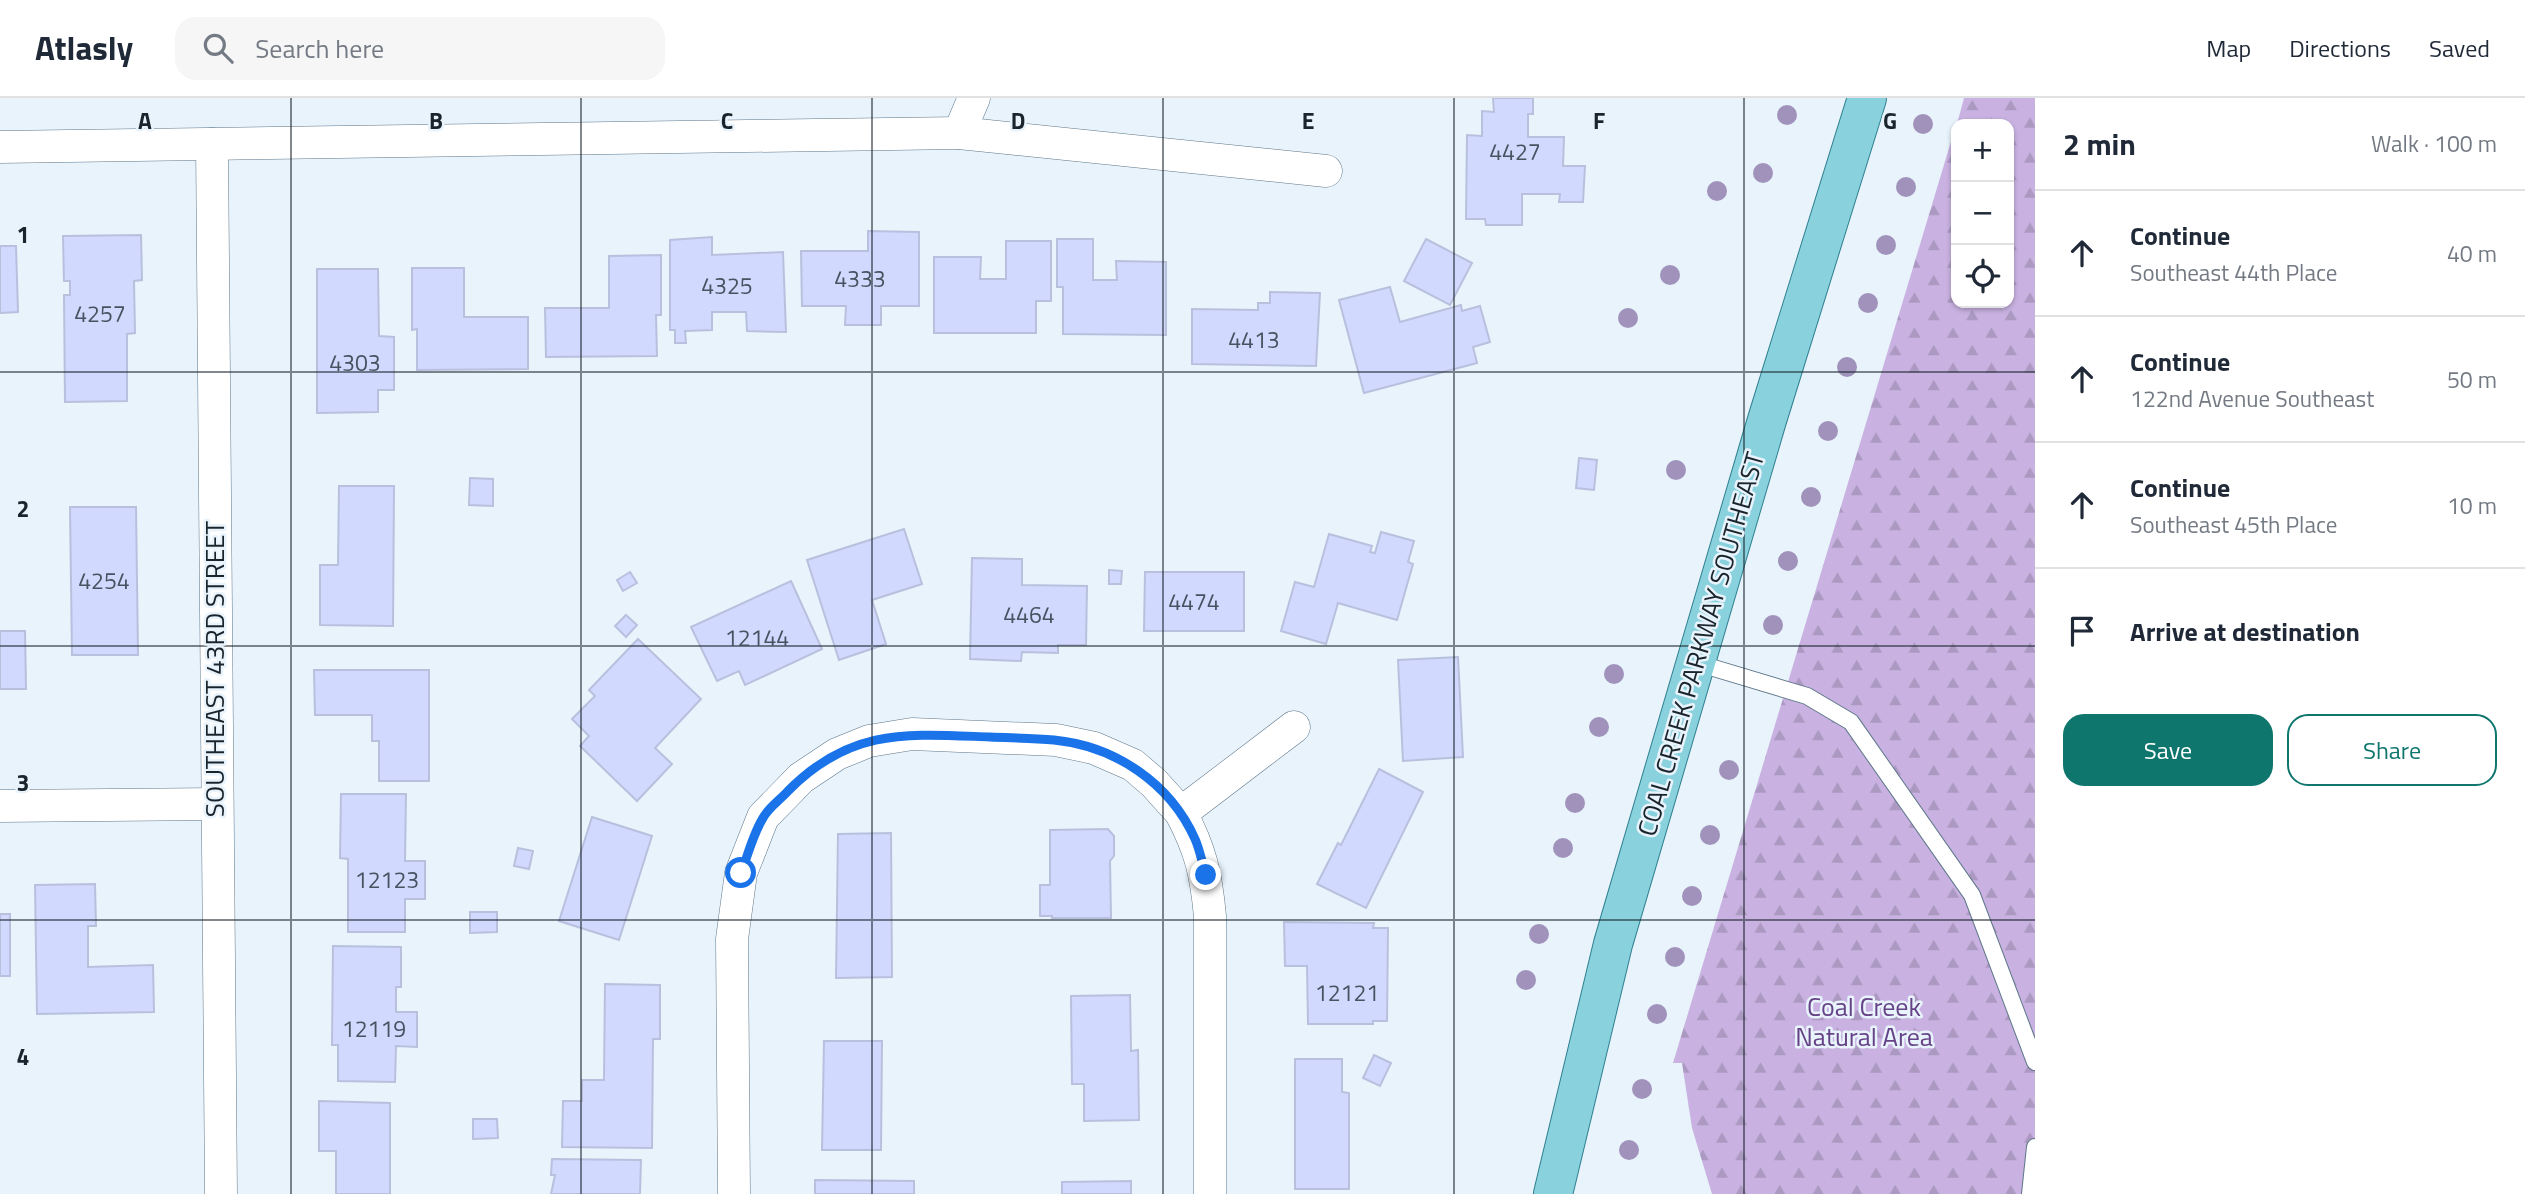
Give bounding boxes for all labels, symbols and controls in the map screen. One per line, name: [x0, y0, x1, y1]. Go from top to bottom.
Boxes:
search box: [175, 17, 665, 80]
text: Atlasly: [35, 23, 133, 73]
icon: search: [199, 29, 237, 67]
text: Search here: [255, 29, 384, 68]
text: Map: [2206, 30, 2251, 66]
text: Directions: [2289, 30, 2391, 66]
text: Saved: [2429, 30, 2490, 66]
text: A: [138, 103, 152, 138]
text: B: [429, 103, 443, 138]
text: C: [721, 103, 733, 138]
text: D: [1011, 103, 1025, 138]
text: E: [1302, 103, 1314, 138]
text: F: [1593, 103, 1605, 138]
text: G: [1883, 103, 1897, 138]
map controls: [1951, 119, 2014, 308]
button: +: [1951, 119, 2014, 182]
text: 2 min: [2063, 121, 2136, 167]
text: Walk · 100 m: [2371, 126, 2497, 161]
house number: 4427: [1489, 134, 1541, 169]
button: −: [1951, 182, 2014, 245]
text: Continue: [2130, 216, 2230, 255]
text: 1: [17, 217, 29, 252]
icon: ahead: [2063, 234, 2101, 272]
text: 40 m: [2447, 236, 2497, 271]
button: locate: [1951, 245, 2014, 308]
text: Southeast 44th Place: [2130, 255, 2337, 290]
house number: 4333: [834, 261, 886, 296]
house number: 4325: [701, 268, 753, 303]
house number: 4257: [74, 296, 126, 331]
house number: 4413: [1228, 322, 1280, 357]
text: Continue: [2130, 342, 2230, 381]
house number: 4303: [329, 345, 381, 380]
icon: ahead: [2063, 360, 2101, 398]
text: 50 m: [2447, 362, 2497, 397]
text: 122nd Avenue Southeast: [2130, 381, 2374, 416]
street label: COAL CREEK PARKWAY SOUTHEAST: [1627, 447, 1774, 840]
text: Continue: [2130, 468, 2230, 507]
icon: ahead: [2063, 486, 2101, 524]
text: 10 m: [2447, 488, 2497, 523]
text: 2: [17, 491, 29, 526]
text: Southeast 45th Place: [2130, 507, 2337, 542]
street label: SOUTHEAST 43RD STREET: [195, 521, 234, 817]
house number: 4254: [78, 563, 130, 598]
house number: 4474: [1168, 584, 1220, 619]
house number: 4464: [1003, 597, 1055, 632]
icon: arrive: [2063, 612, 2101, 650]
text: Arrive at destination: [2130, 612, 2360, 651]
house number: 12144: [725, 620, 789, 655]
button: Save: [2063, 714, 2273, 786]
button: Share: [2287, 714, 2497, 786]
text: 3: [17, 765, 29, 800]
route start: [725, 857, 756, 888]
route end: [1190, 859, 1221, 890]
house number: 12123: [355, 862, 419, 897]
house number: 12121: [1315, 975, 1379, 1010]
park label: Coal Creek Natural Area: [1795, 987, 1933, 1056]
house number: 12119: [342, 1011, 406, 1046]
text: 4: [17, 1039, 29, 1074]

